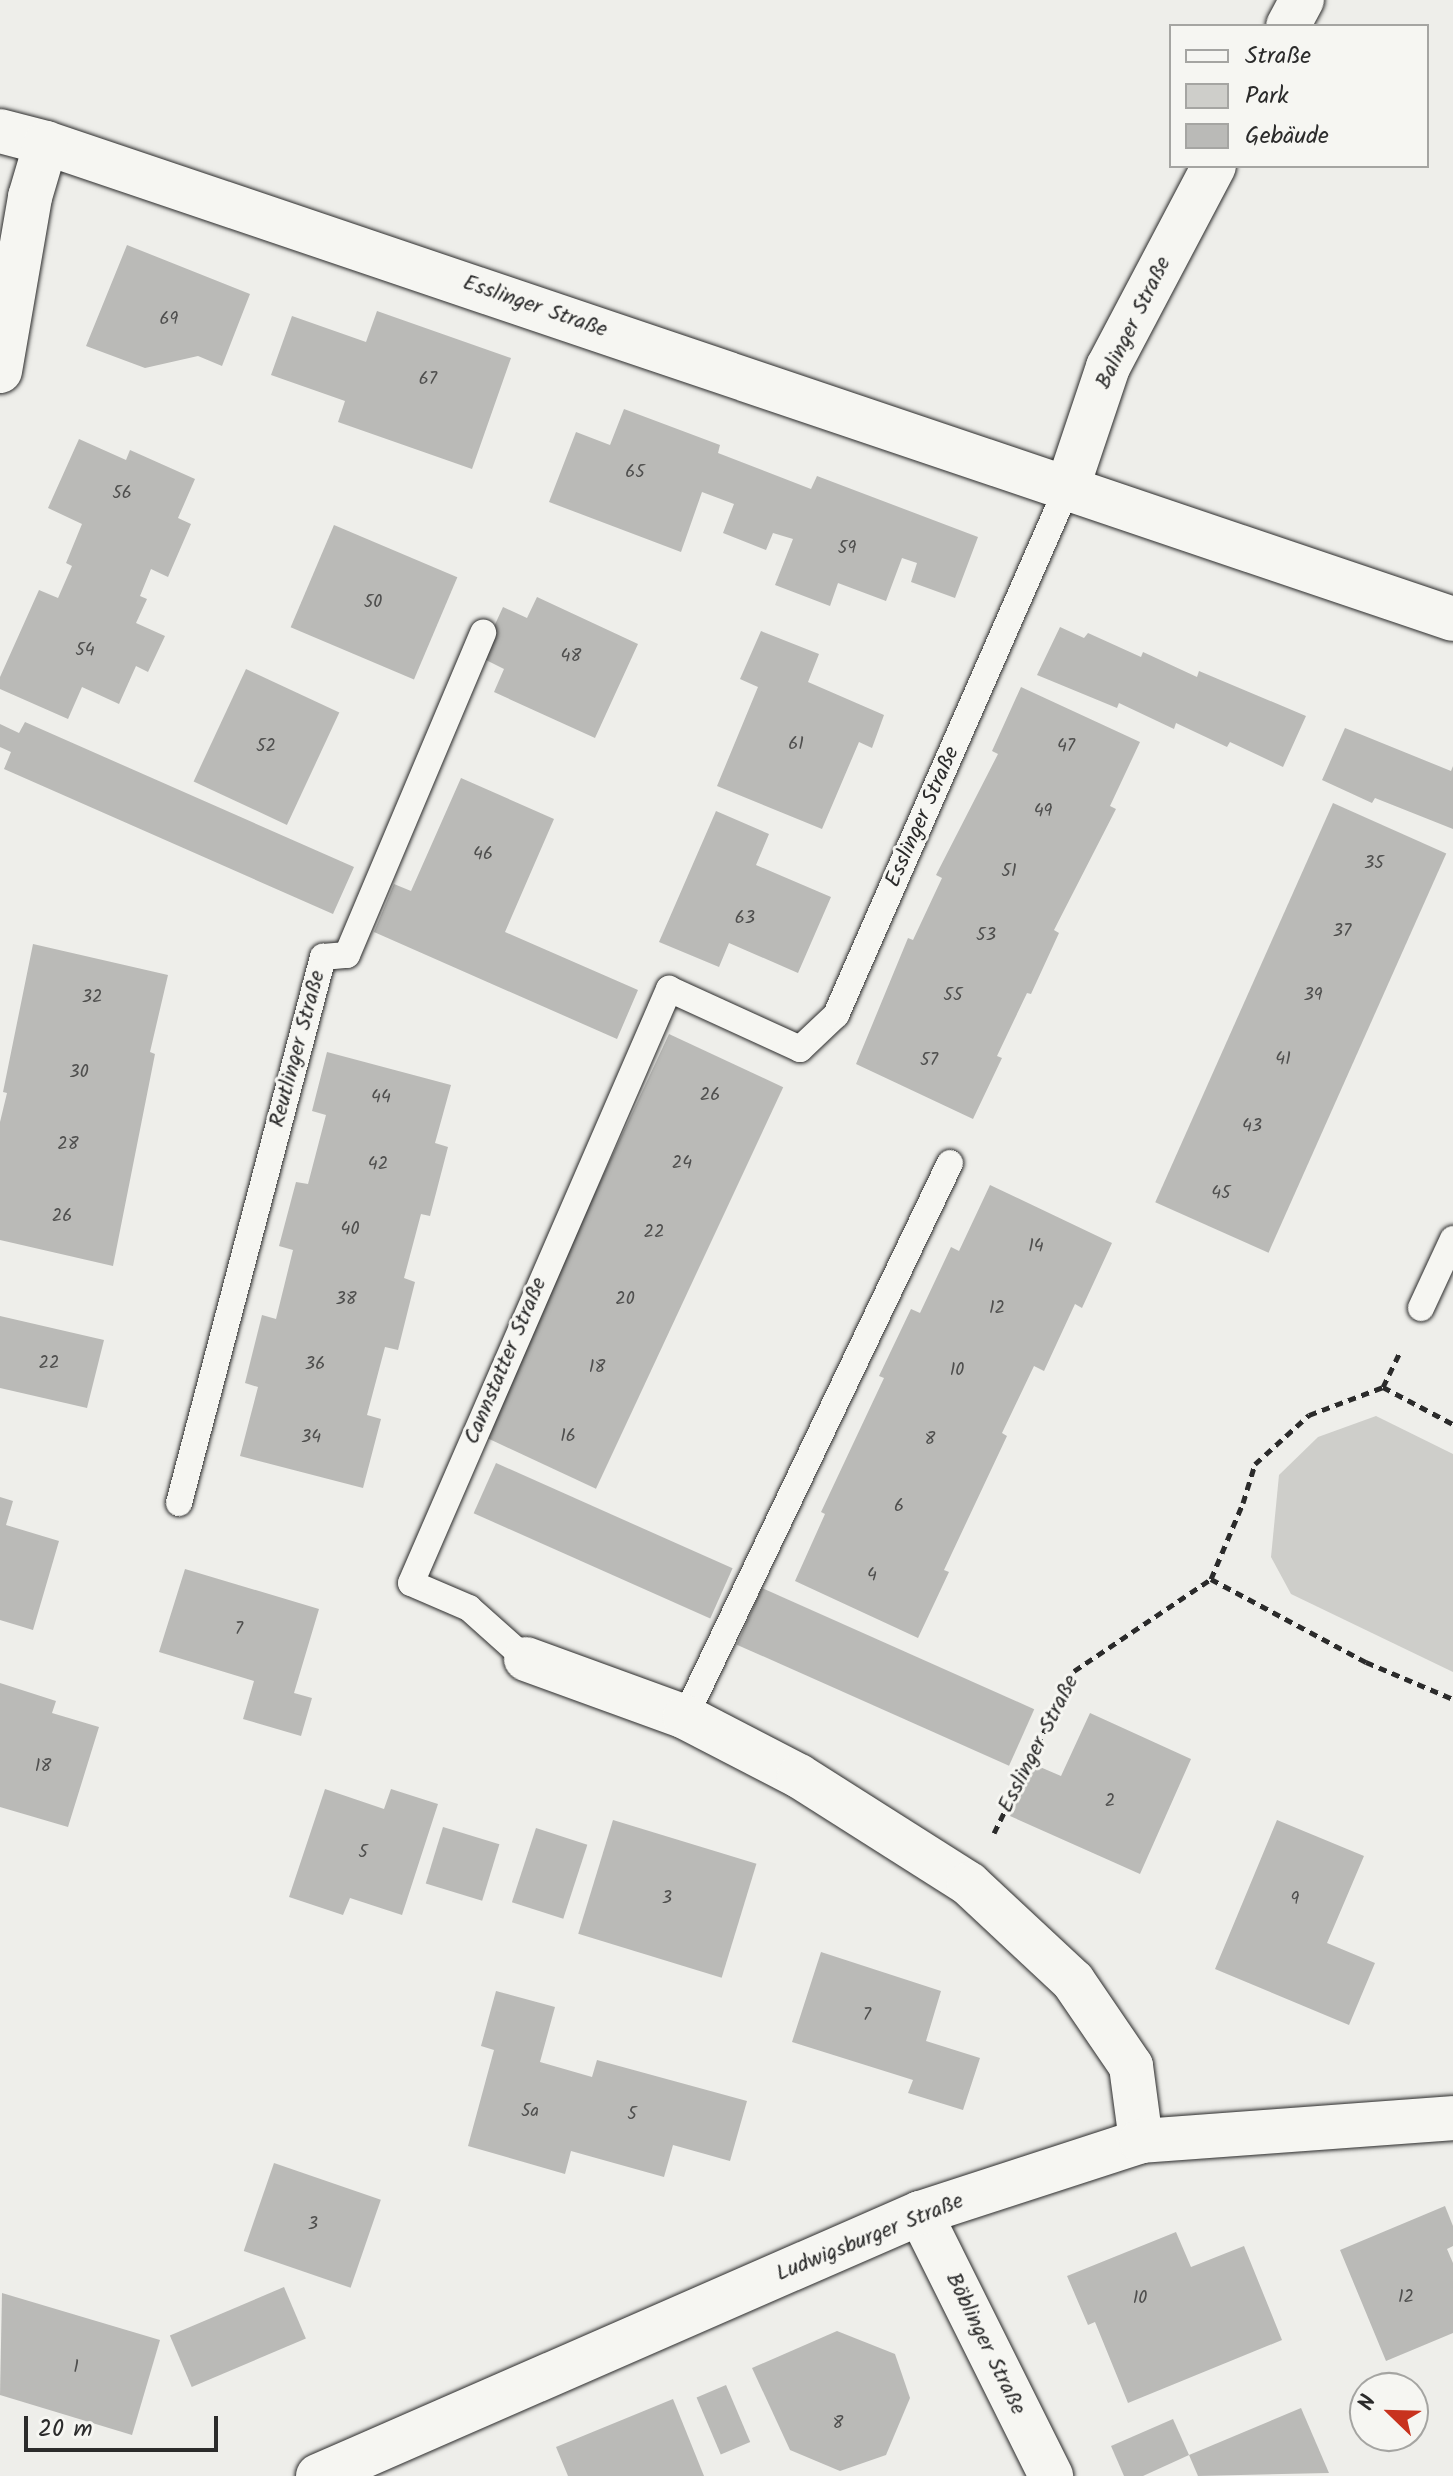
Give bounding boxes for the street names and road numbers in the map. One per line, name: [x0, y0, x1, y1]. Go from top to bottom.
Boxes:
street label: Balinger Straße: [1091, 253, 1177, 393]
street label: Esslinger Straße: [459, 270, 611, 344]
street label: Esslinger Straße: [880, 743, 966, 891]
street label: Reutlinger Straße: [264, 968, 332, 1130]
street label: Cannstatter Straße: [459, 1274, 553, 1448]
street label: Esslinger Straße: [993, 1671, 1085, 1817]
street label: Ludwigsburger Straße: [772, 2188, 968, 2288]
street label: Böblinger Straße: [939, 2269, 1031, 2419]

